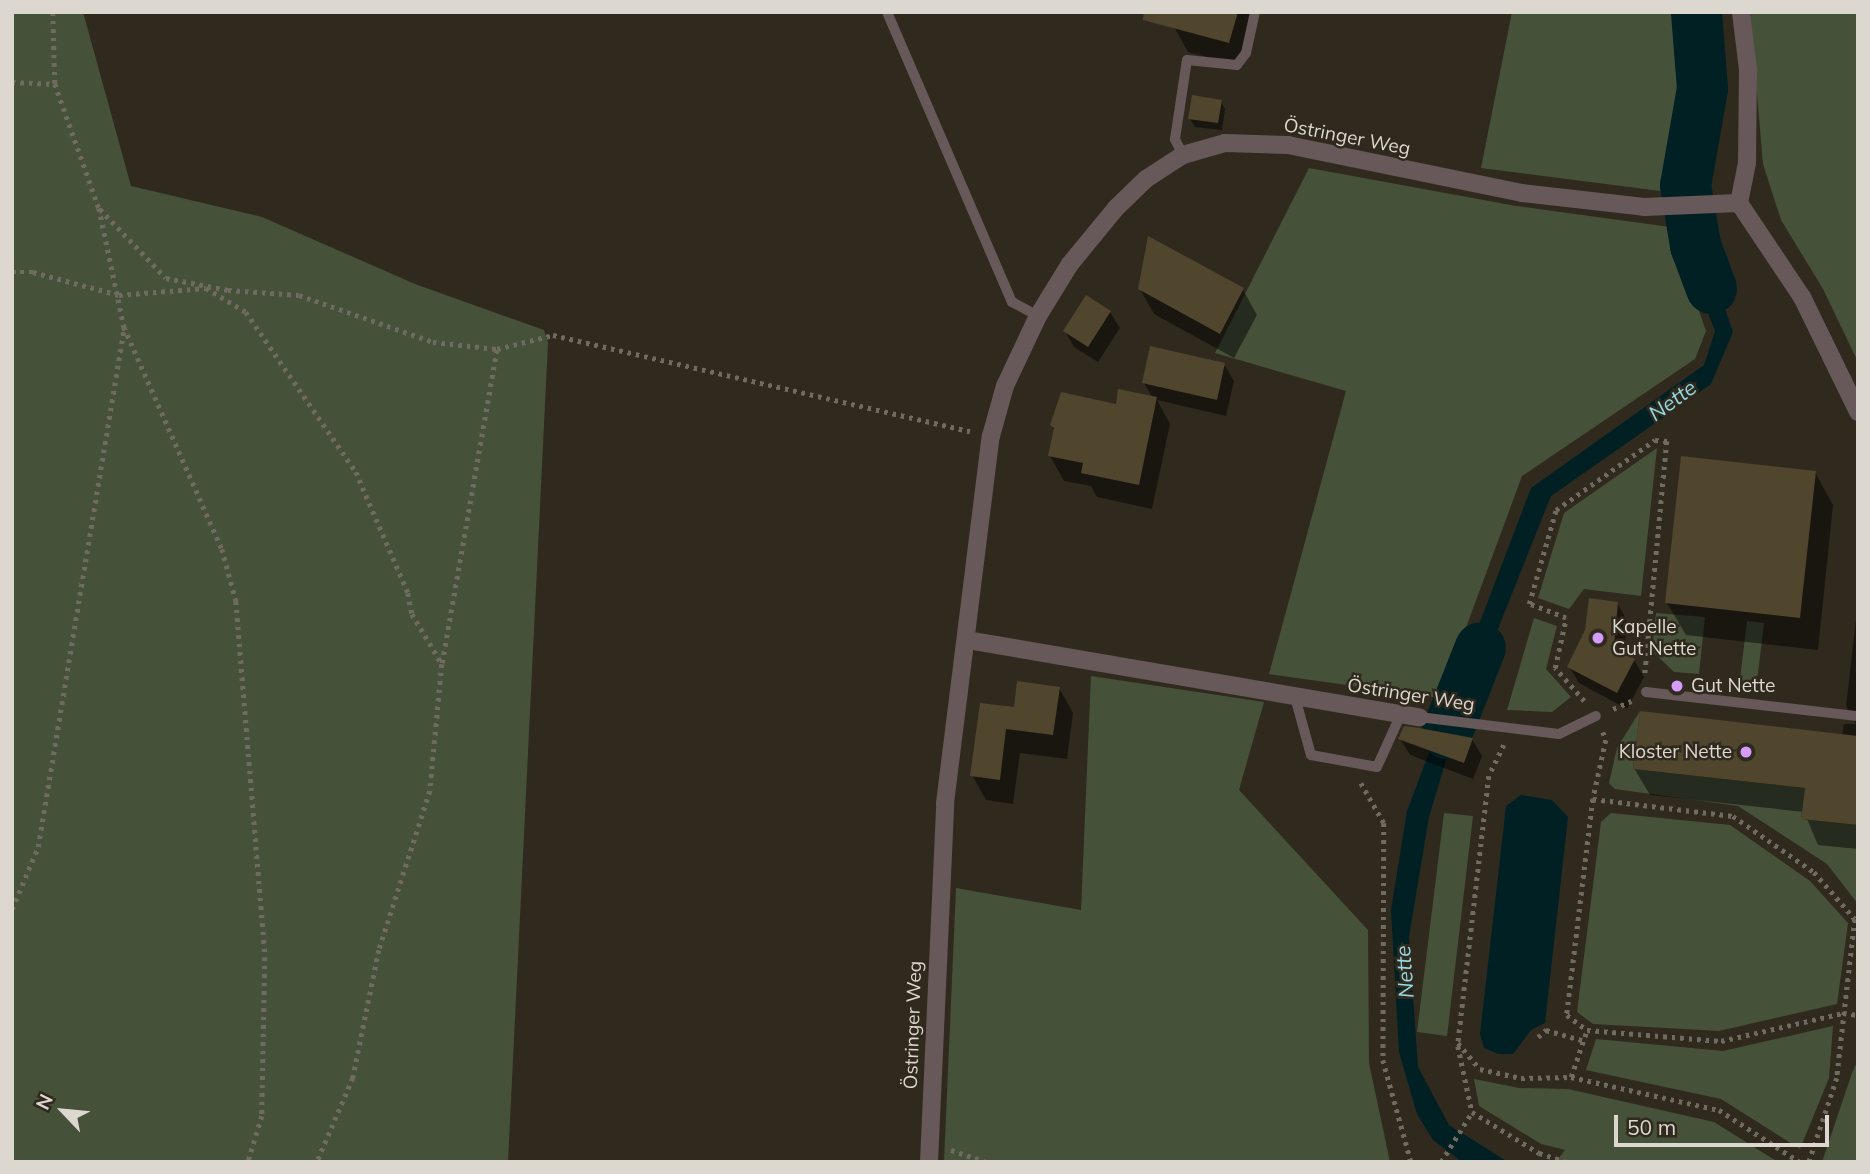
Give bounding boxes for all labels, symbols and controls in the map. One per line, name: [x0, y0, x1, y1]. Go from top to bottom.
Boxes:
street label: Östringer Weg: [1282, 114, 1412, 160]
water label: Nette: [1643, 374, 1701, 426]
place label: Kapelle Gut Nette: [1612, 616, 1696, 660]
marker: Kapelle Gut Nette: [1590, 630, 1606, 646]
street label: Östringer Weg: [1346, 674, 1476, 716]
place label: Gut Nette: [1691, 675, 1775, 697]
marker: Gut Nette: [1669, 678, 1685, 694]
place label: Kloster Nette: [1619, 741, 1732, 763]
marker: Kloster Nette: [1738, 744, 1754, 760]
water label: Nette: [1390, 945, 1418, 999]
street label: Östringer Weg: [899, 960, 927, 1090]
north arrow: [28, 1076, 98, 1146]
text: N: [30, 1090, 58, 1114]
scale bar: [1618, 1100, 1833, 1144]
text: 50 m: [1627, 1114, 1676, 1140]

